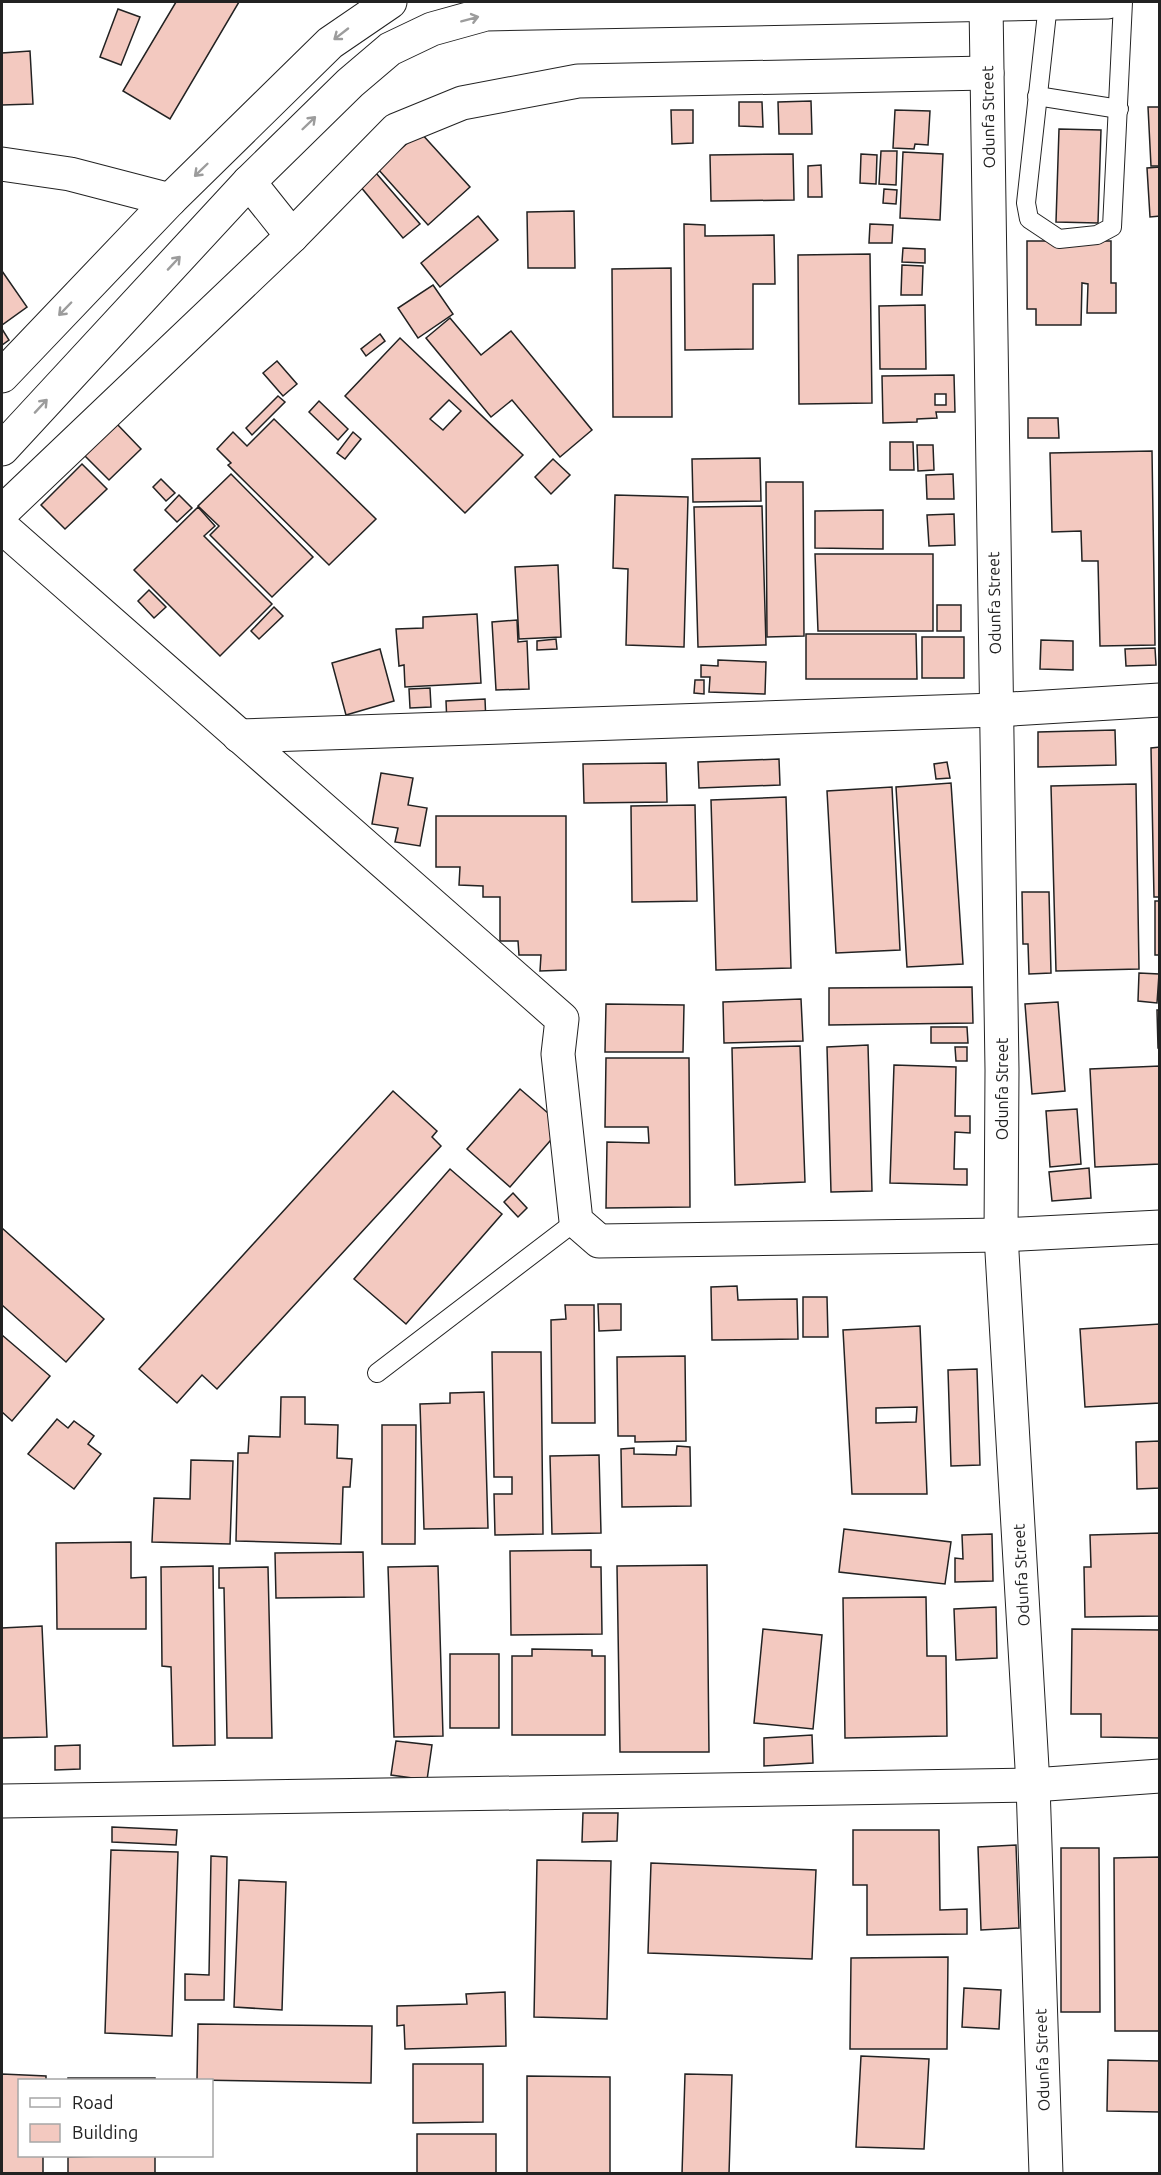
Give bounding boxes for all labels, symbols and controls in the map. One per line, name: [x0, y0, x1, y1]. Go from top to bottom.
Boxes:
one-way arrow: [460, 12, 479, 24]
one-way arrow: [334, 28, 350, 41]
street label: Odunfa Street: [978, 65, 998, 169]
one-way arrow: [302, 115, 317, 130]
one-way arrow: [194, 162, 209, 177]
one-way arrow: [167, 256, 181, 271]
one-way arrow: [58, 302, 72, 317]
one-way arrow: [34, 399, 48, 414]
street label: Odunfa Street: [984, 551, 1004, 655]
street label: Odunfa Street: [993, 1037, 1011, 1140]
street label: Odunfa Street: [1009, 1523, 1033, 1627]
street label: Odunfa Street: [1031, 2008, 1053, 2112]
legend: [18, 2079, 213, 2157]
text: Road: [72, 2092, 114, 2112]
text: Building: [72, 2122, 138, 2142]

